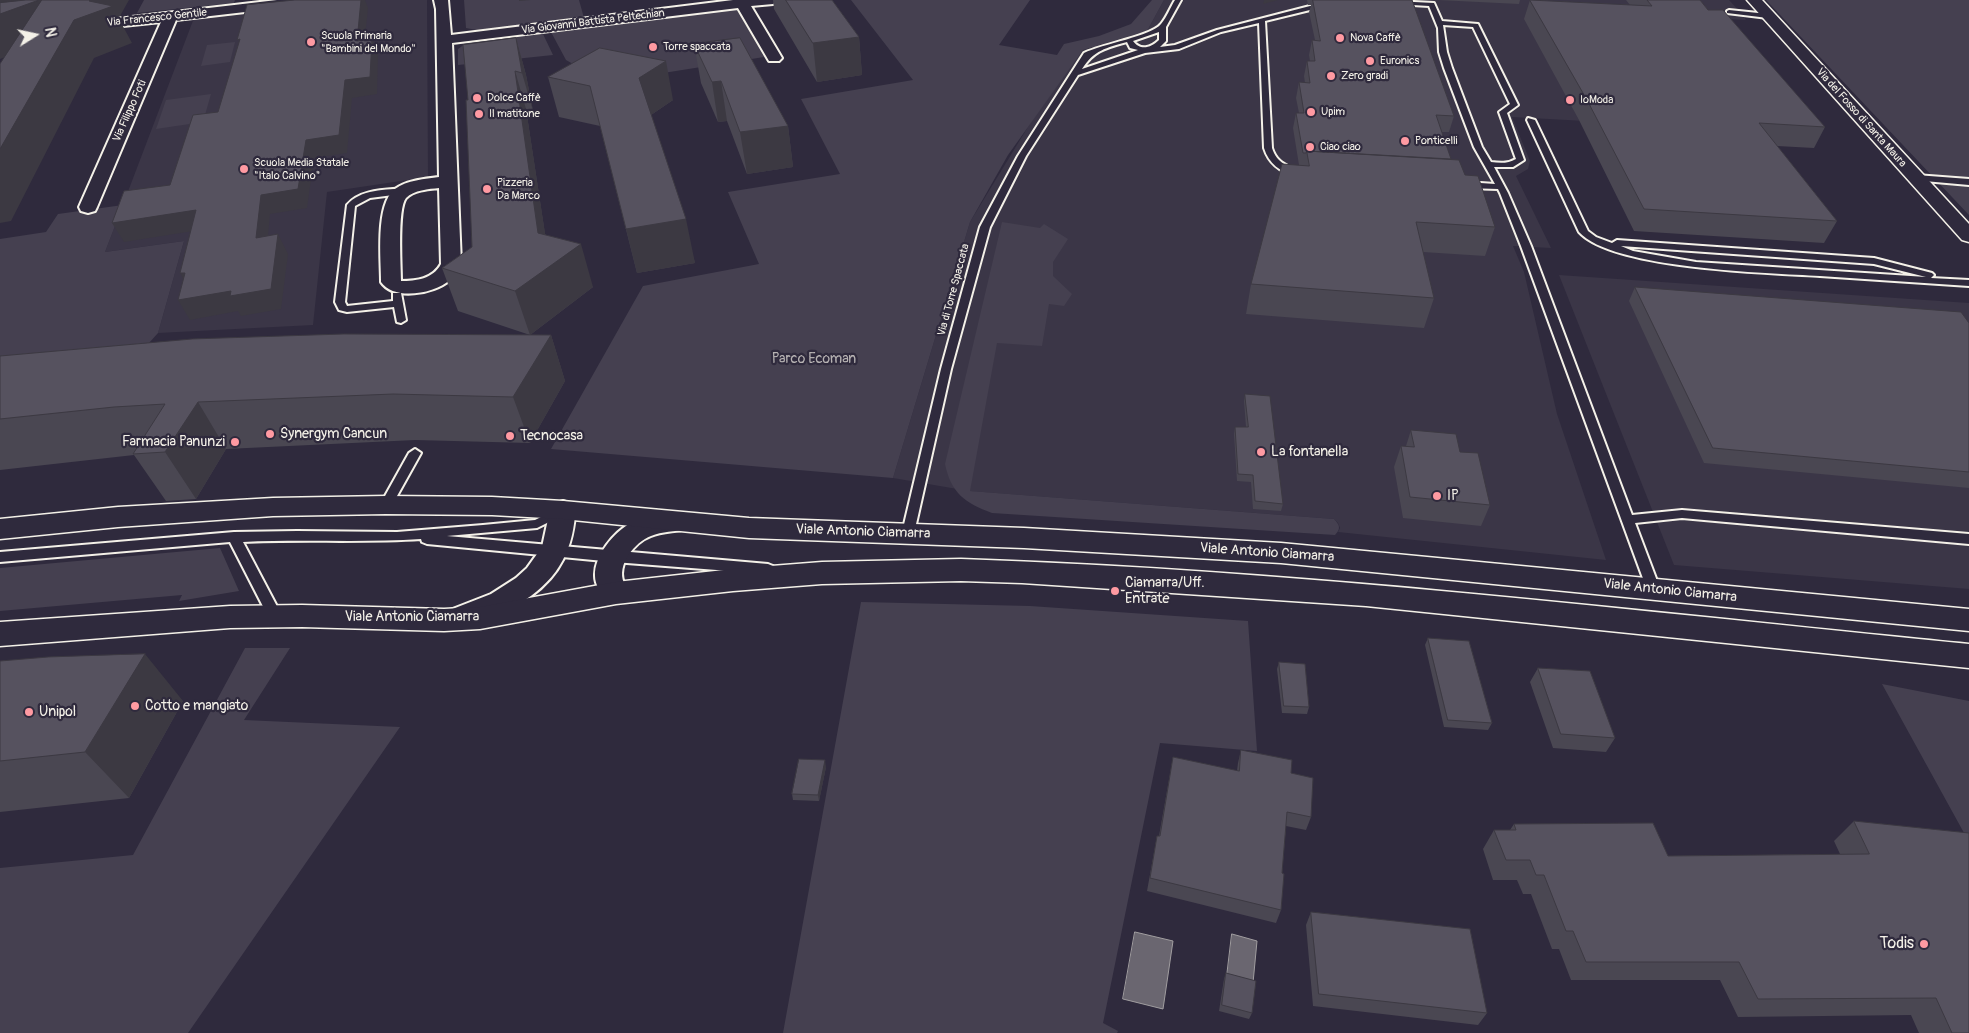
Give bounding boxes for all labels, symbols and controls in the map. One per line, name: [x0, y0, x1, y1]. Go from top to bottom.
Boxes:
street label: Via Francesco Gentile: [106, 6, 208, 30]
street label: Via Giovanni Battista Peltechian: [521, 7, 665, 37]
north arrow: [10, 10, 60, 60]
text: N: [41, 26, 59, 38]
place label: Scuola Primaria "Bambini del Mondo": [321, 29, 416, 55]
place label: Nova Caffè: [1350, 31, 1401, 45]
marker: Nova Caffè: [1334, 32, 1346, 44]
marker: Scuola Primaria "Bambini del Mondo": [305, 36, 317, 48]
place label: Torre spaccata: [663, 40, 731, 54]
marker: Torre spaccata: [647, 41, 659, 53]
place label: Euronics: [1380, 54, 1419, 68]
marker: Euronics: [1364, 55, 1376, 67]
street label: Via del Fosso di Santa Maura: [1813, 66, 1909, 170]
place label: Zero gradi: [1341, 69, 1388, 83]
marker: Zero gradi: [1325, 70, 1337, 82]
street label: Via Filippo Foti: [110, 78, 150, 144]
place label: Dolce Caffè: [487, 91, 541, 105]
marker: Dolce Caffè: [471, 92, 483, 104]
place label: IoModa: [1580, 93, 1613, 107]
marker: IoModa: [1564, 94, 1576, 106]
place label: Upim: [1321, 105, 1345, 119]
marker: Upim: [1305, 106, 1317, 118]
place label: Il matitone: [489, 107, 540, 121]
marker: Il matitone: [473, 108, 485, 120]
place label: Ponticelli: [1415, 134, 1458, 148]
marker: Ponticelli: [1399, 135, 1411, 147]
place label: Ciao ciao: [1320, 140, 1361, 154]
marker: Ciao ciao: [1304, 141, 1316, 153]
place label: Scuola Media Statale "Italo Calvino": [254, 156, 349, 182]
marker: Scuola Media Statale "Italo Calvino": [238, 163, 250, 175]
place label: Pizzeria Da Marco: [497, 176, 540, 202]
marker: Pizzeria Da Marco: [481, 183, 493, 195]
street label: Via di Torre Spaccata: [935, 242, 973, 338]
park label: Parco Ecoman: [772, 351, 856, 367]
place label: Synergym Cancun: [280, 426, 387, 442]
marker: Synergym Cancun: [264, 428, 276, 440]
place label: Tecnocasa: [520, 428, 583, 444]
marker: Tecnocasa: [504, 430, 516, 442]
place label: Farmacia Panunzi: [122, 434, 225, 450]
marker: Farmacia Panunzi: [229, 436, 241, 448]
place label: La fontanella: [1271, 444, 1348, 460]
marker: La fontanella: [1255, 446, 1267, 458]
place label: IP: [1447, 488, 1459, 504]
marker: IP: [1431, 490, 1443, 502]
street label: Viale Antonio Ciamarra: [795, 521, 931, 543]
street label: Viale Antonio Ciamarra: [1199, 540, 1335, 566]
place label: Ciamarra/Uff. Entrate: [1125, 575, 1205, 608]
street label: Viale Antonio Ciamarra: [1602, 576, 1738, 606]
marker: Ciamarra/Uff. Entrate: [1109, 585, 1121, 597]
street label: Viale Antonio Ciamarra: [345, 609, 479, 625]
place label: Cotto e mangiato: [145, 698, 248, 714]
marker: Cotto e mangiato: [129, 700, 141, 712]
place label: Unipol: [39, 704, 76, 720]
marker: Unipol: [23, 706, 35, 718]
place label: Todis: [1879, 934, 1914, 954]
marker: Todis: [1918, 938, 1930, 950]

